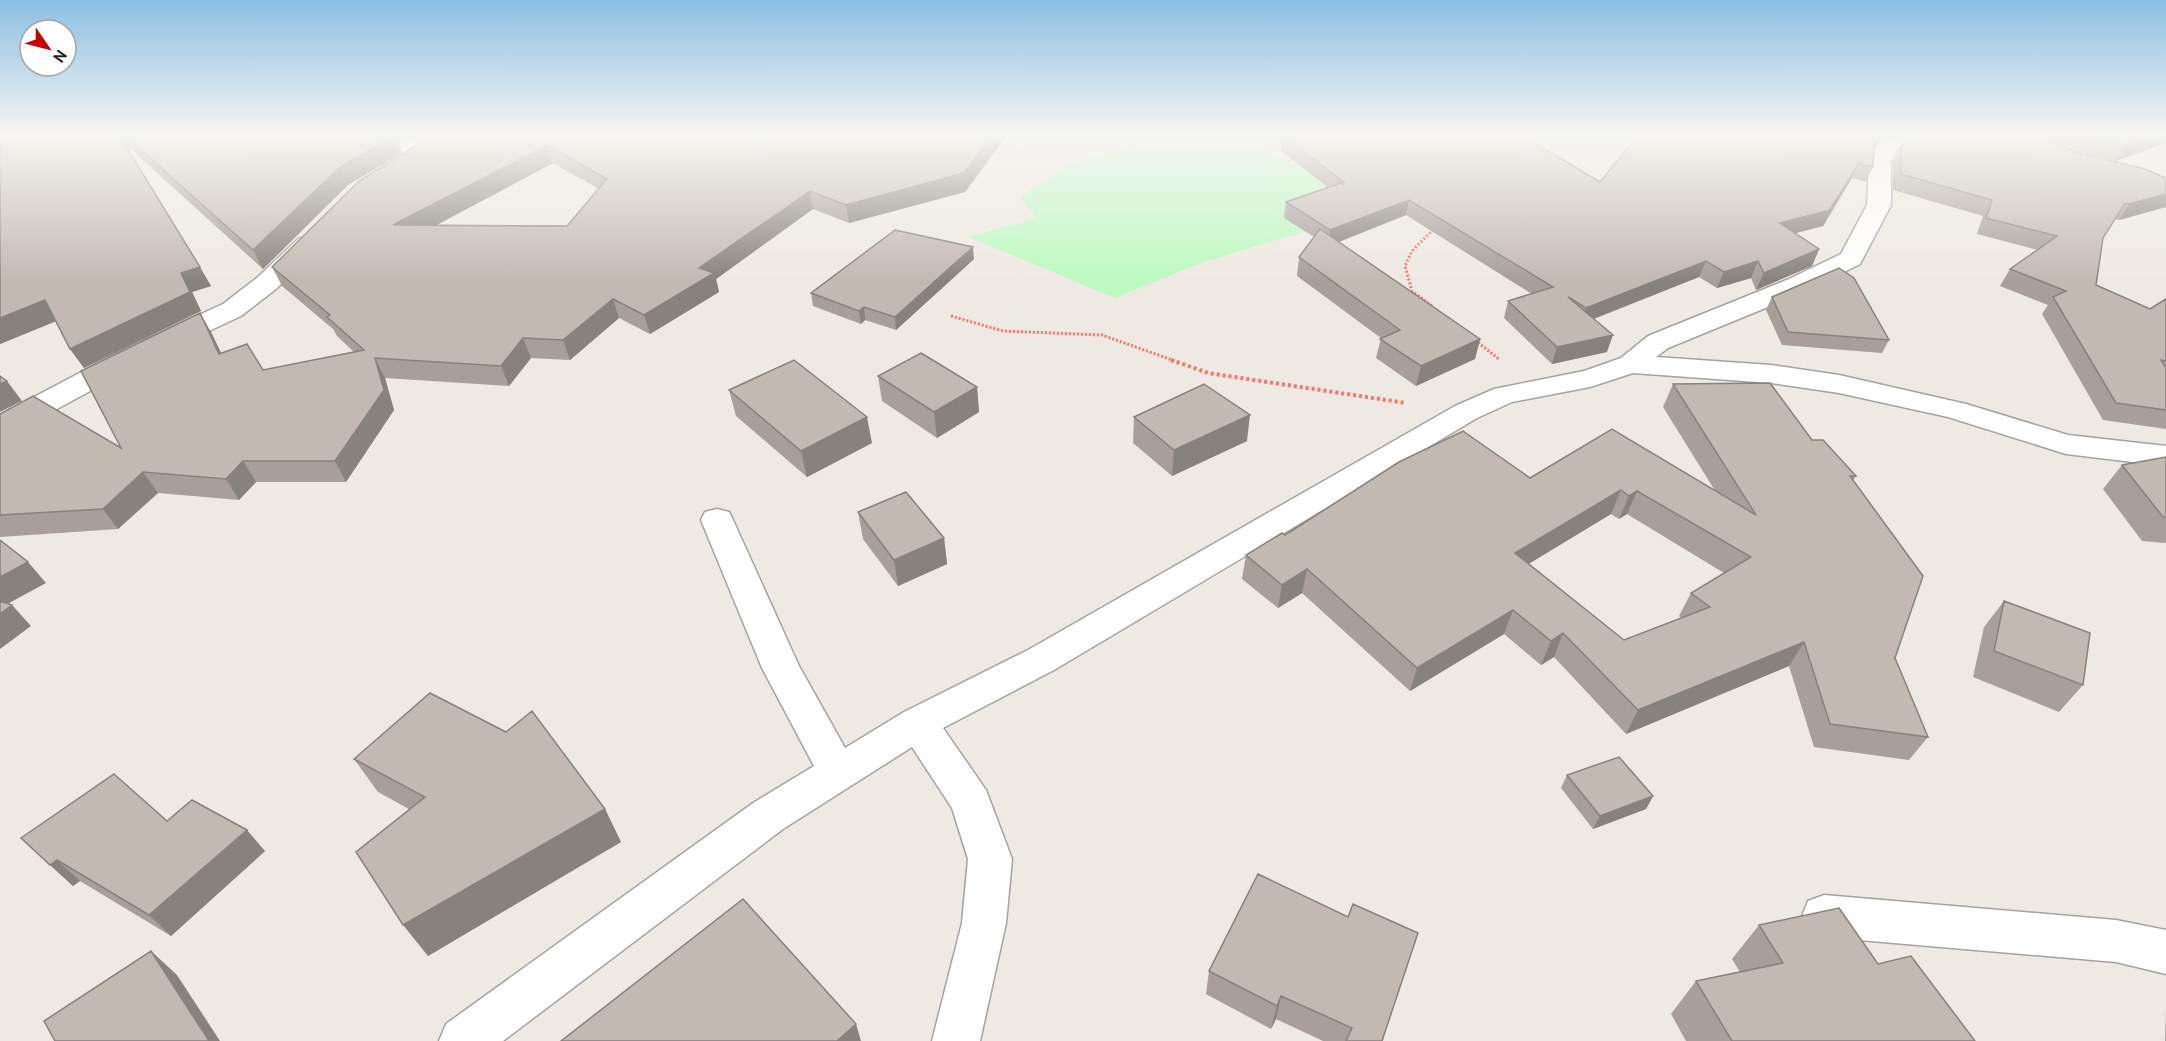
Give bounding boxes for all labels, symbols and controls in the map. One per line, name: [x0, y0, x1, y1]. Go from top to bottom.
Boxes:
north arrow: [18, 18, 78, 78]
text: N: [49, 47, 71, 67]

